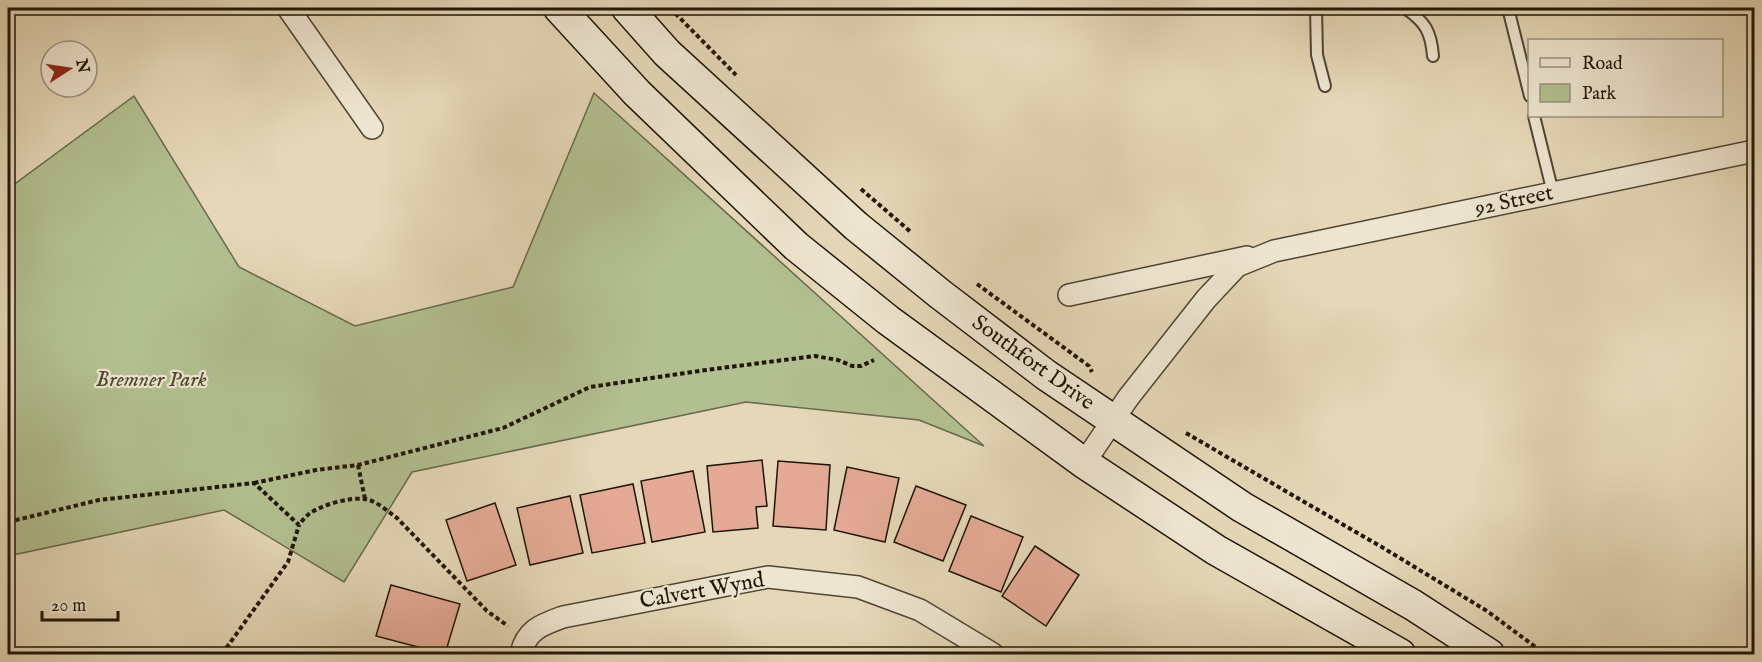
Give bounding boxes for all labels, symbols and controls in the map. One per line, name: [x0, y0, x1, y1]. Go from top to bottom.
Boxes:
north arrow: [39, 39, 99, 99]
legend: [1528, 39, 1723, 117]
text: Road: [1582, 53, 1623, 76]
text: N: [70, 56, 93, 75]
text: Park: [1582, 83, 1617, 106]
street label: 92 Street: [1471, 179, 1556, 223]
street label: Southfort Drive: [966, 309, 1100, 417]
park label: Bremner Park: [95, 366, 207, 394]
street label: Calvert Wynd: [637, 566, 767, 616]
scale bar: [42, 584, 118, 622]
text: 20 m: [51, 595, 86, 618]

